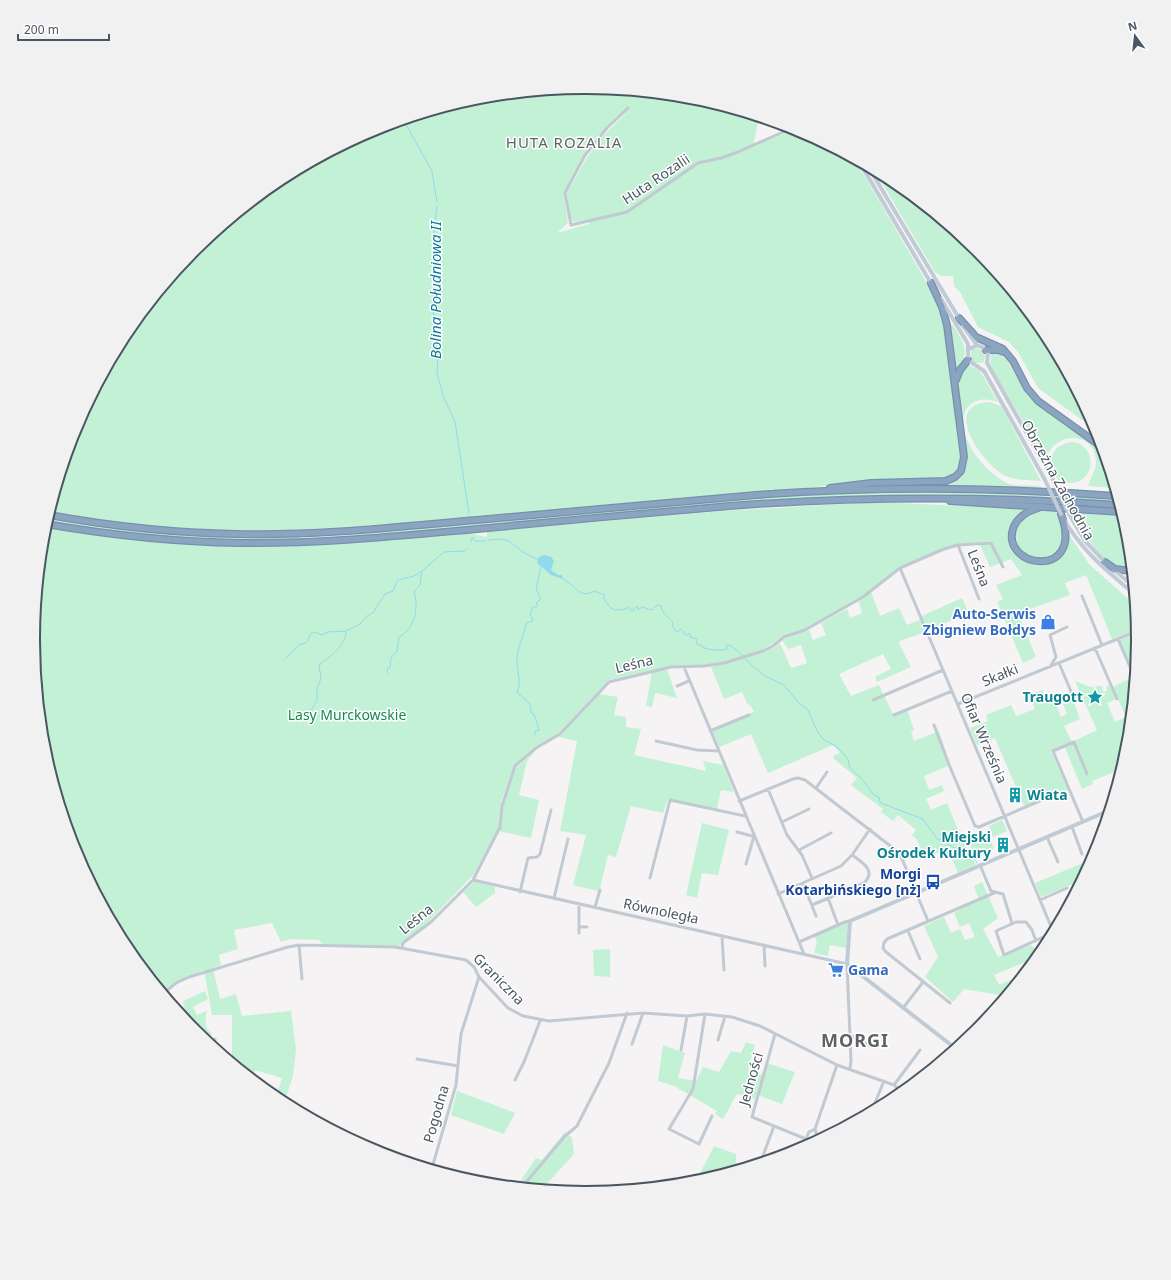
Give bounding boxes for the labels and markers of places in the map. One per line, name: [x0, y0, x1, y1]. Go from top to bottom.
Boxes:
place label: Auto-Serwis Zbigniew Bołdys: [923, 604, 1036, 639]
shop icon: Auto-Serwis Zbigniew Bołdys: [1039, 613, 1057, 631]
place label: Traugott: [1022, 687, 1083, 706]
place icon: Traugott: [1086, 688, 1104, 706]
place label: Wiata: [1027, 785, 1068, 804]
building icon: Wiata: [1006, 786, 1024, 804]
place label: Miejski Ośrodek Kultury: [877, 827, 991, 862]
building icon: Miejski Ośrodek Kultury: [994, 836, 1012, 854]
place label: Morgi Kotarbińskiego [nż]: [785, 864, 921, 899]
bus stop icon: Morgi Kotarbińskiego [nż]: [924, 873, 942, 891]
place label: Gama: [848, 960, 889, 979]
supermarket icon: Gama: [827, 961, 845, 979]

